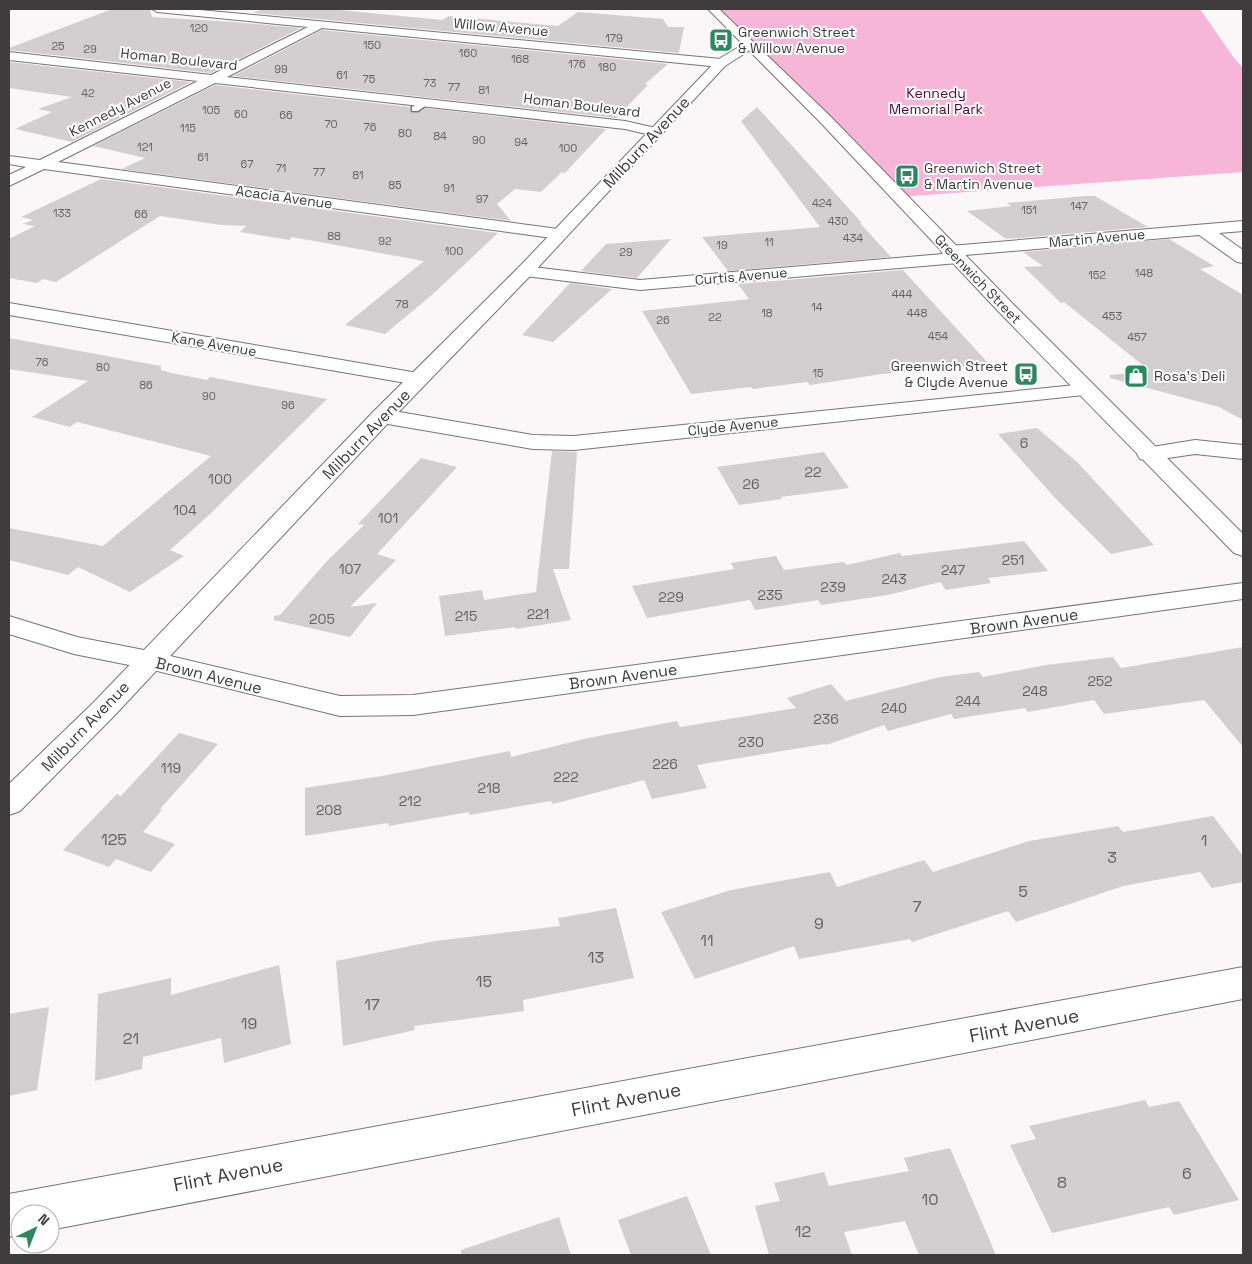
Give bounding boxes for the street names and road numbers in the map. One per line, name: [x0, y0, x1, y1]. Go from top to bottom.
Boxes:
street label: Willow Avenue: [453, 14, 549, 40]
street label: Homan Boulevard: [120, 44, 238, 74]
street label: Kennedy Avenue: [66, 73, 174, 141]
street label: Homan Boulevard: [523, 89, 641, 121]
street label: Milburn Avenue: [598, 92, 694, 193]
street label: Acacia Avenue: [234, 181, 334, 213]
street label: Martin Avenue: [1048, 225, 1146, 251]
street label: Greenwich Street: [931, 231, 1025, 327]
street label: Curtis Avenue: [694, 263, 788, 289]
street label: Kane Avenue: [170, 328, 258, 360]
street label: Milburn Avenue: [318, 385, 415, 484]
street label: Clyde Avenue: [687, 412, 779, 440]
street label: Brown Avenue: [969, 604, 1080, 639]
street label: Brown Avenue: [153, 652, 264, 699]
street label: Brown Avenue: [568, 659, 679, 694]
street label: Milburn Avenue: [37, 677, 134, 776]
street label: Flint Avenue: [967, 1003, 1081, 1048]
street label: Flint Avenue: [569, 1077, 683, 1122]
street label: Flint Avenue: [171, 1152, 285, 1197]

